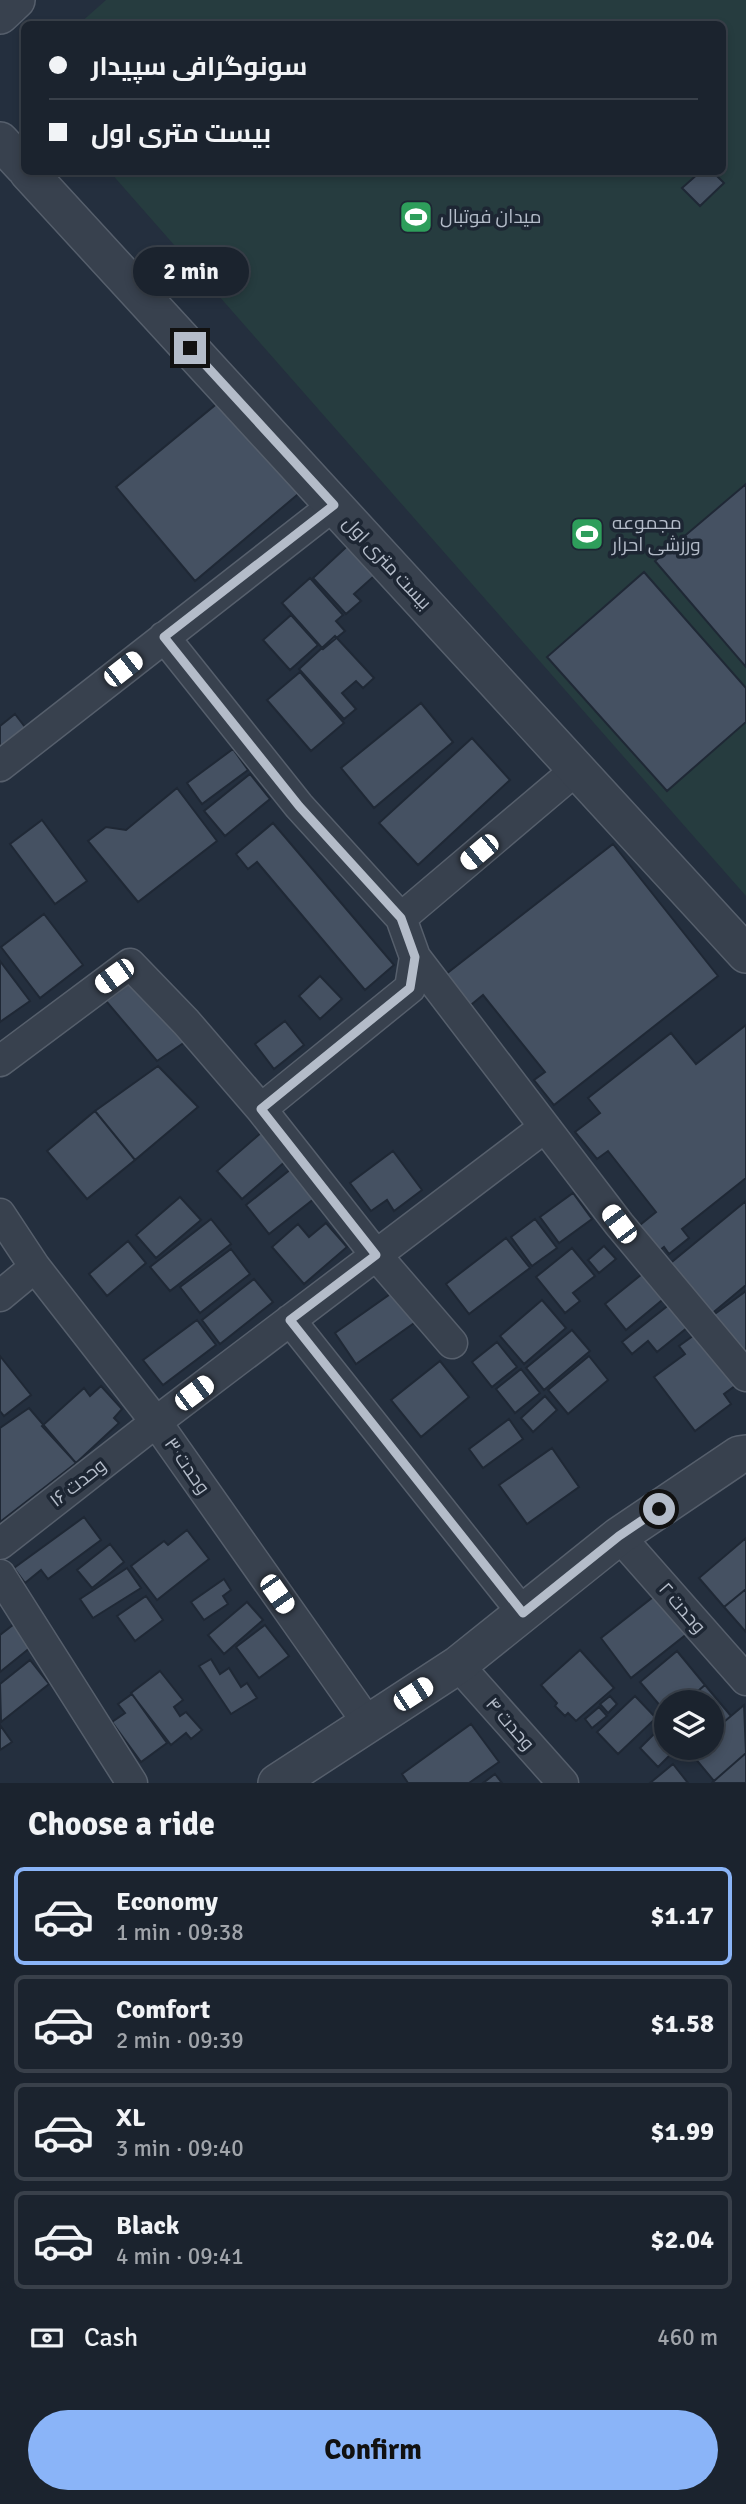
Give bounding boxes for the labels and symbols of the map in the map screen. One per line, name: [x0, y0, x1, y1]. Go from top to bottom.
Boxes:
sports icon: میدان فوتبال: [397, 198, 435, 236]
place label: میدان فوتبال: [440, 205, 541, 229]
callout: 2 min: [132, 246, 248, 296]
route end: [174, 332, 206, 364]
street label: بیست متری اول: [337, 511, 437, 615]
place label: مجموعه ورزشی احرار: [611, 511, 701, 557]
sports icon: مجموعه ورزشی احرار: [568, 515, 606, 553]
car: [100, 648, 147, 690]
car: [457, 830, 502, 874]
car: [91, 955, 138, 997]
car: [598, 1201, 641, 1247]
car: [171, 1372, 218, 1414]
street label: وحدت۳۰: [159, 1433, 215, 1499]
street label: وحدت ۱۶: [45, 1453, 111, 1513]
route start: [643, 1493, 675, 1525]
car: [257, 1571, 298, 1617]
street label: وحدت ۲: [653, 1577, 711, 1639]
car: [390, 1674, 437, 1714]
street label: وحدت ۴: [480, 1692, 540, 1756]

